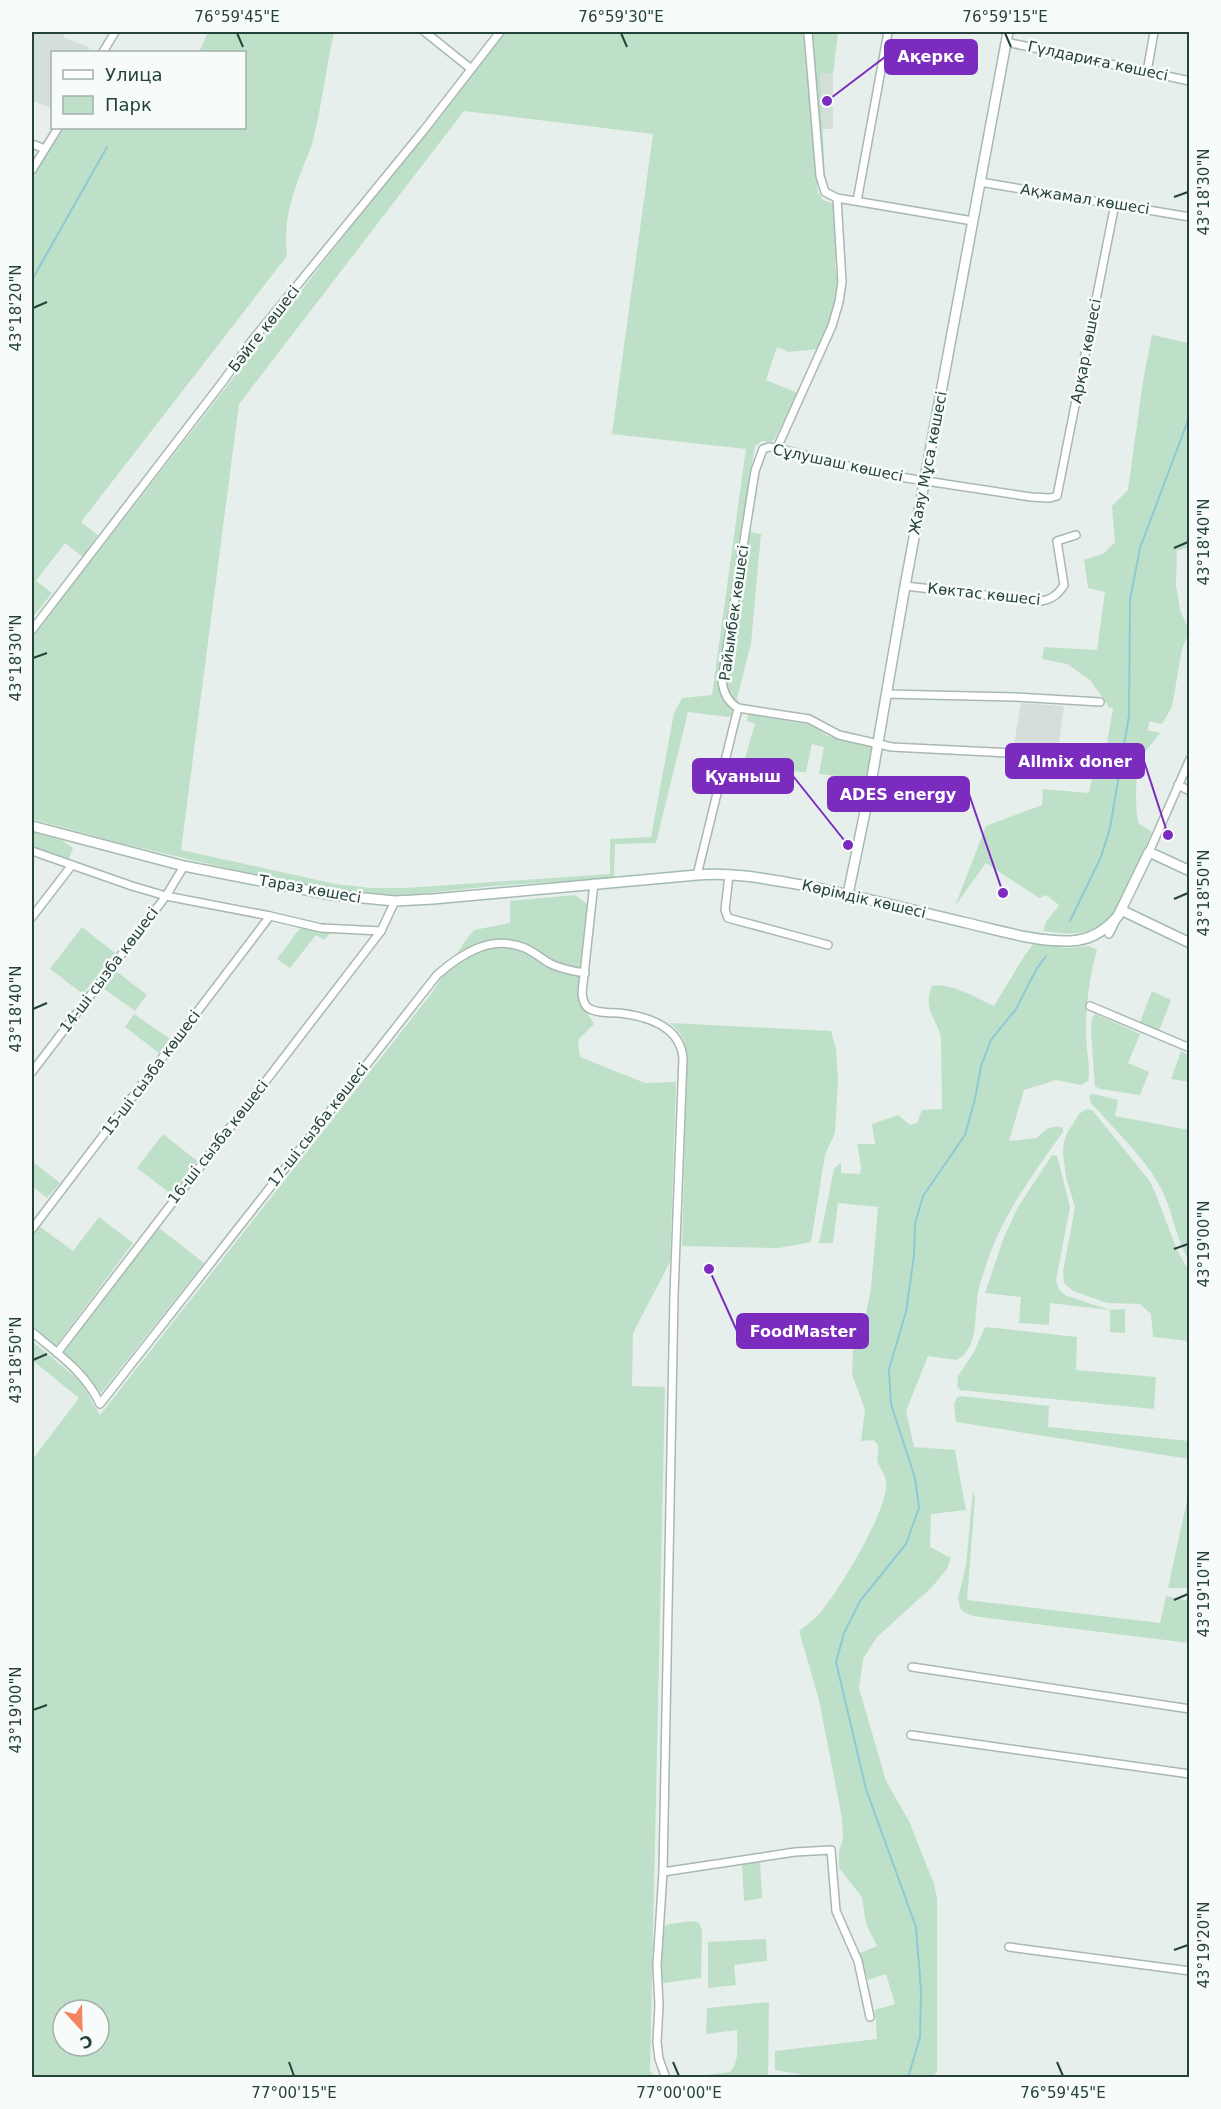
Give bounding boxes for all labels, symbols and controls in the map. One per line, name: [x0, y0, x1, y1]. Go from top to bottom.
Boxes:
text: 76°59'45"E: [194, 8, 280, 26]
text: 76°59'30"E: [578, 8, 664, 26]
text: 76°59'15"E: [962, 8, 1048, 26]
street label: Гүлдариға көшесі: [1026, 37, 1170, 85]
callout: Ақерке: [885, 40, 977, 74]
text: Ақерке: [897, 47, 965, 66]
legend: [51, 51, 246, 129]
text: Улица: [105, 64, 162, 85]
text: Парк: [105, 94, 152, 115]
text: 43°18'30"N: [1195, 148, 1213, 236]
street label: Ақжамал көшесі: [1019, 180, 1151, 218]
text: 43°18'20"N: [7, 264, 25, 352]
street label: Бәйге көшесі: [225, 282, 303, 376]
street label: Арқар көшесі: [1067, 297, 1105, 405]
street label: Жаяу Мұса көшесі: [905, 390, 951, 536]
street label: Сұлушаш көшесі: [771, 440, 905, 486]
text: 43°18'40"N: [1195, 498, 1213, 586]
street label: Райымбек көшесі: [716, 544, 752, 682]
street label: Көктас көшесі: [927, 579, 1041, 609]
text: 43°18'30"N: [7, 614, 25, 702]
callout: Allmix doner: [1006, 744, 1144, 778]
text: Allmix doner: [1018, 752, 1132, 771]
callout: Қуаныш: [693, 759, 793, 793]
text: Қуаныш: [705, 767, 781, 786]
callout: ADES energy: [828, 777, 969, 811]
text: ADES energy: [840, 785, 957, 804]
text: 43°18'50"N: [1195, 849, 1213, 937]
street label: Тараз көшесі: [257, 871, 362, 907]
street label: Көрімдік көшесі: [800, 876, 928, 922]
street label: 14-ші сызба көшесі: [56, 904, 162, 1036]
text: 43°18'40"N: [7, 965, 25, 1053]
street label: 15-ші сызба көшесі: [98, 1007, 204, 1139]
street label: 17-ші сызба көшесі: [264, 1060, 372, 1190]
street label: 16-ші сызба көшесі: [164, 1077, 272, 1207]
text: 43°19'00"N: [1195, 1200, 1213, 1288]
callout: FoodMaster: [737, 1314, 868, 1348]
text: 43°18'50"N: [7, 1316, 25, 1404]
text: FoodMaster: [750, 1322, 856, 1341]
text: 43°19'10"N: [1195, 1550, 1213, 1638]
text: 43°19'00"N: [7, 1666, 25, 1754]
text: 43°19'20"N: [1195, 1901, 1213, 1989]
north arrow: [51, 1998, 111, 2058]
text: С: [77, 2030, 95, 2052]
text: 77°00'15"E: [251, 2084, 337, 2102]
text: 77°00'00"E: [636, 2084, 722, 2102]
text: 76°59'45"E: [1020, 2084, 1106, 2102]

